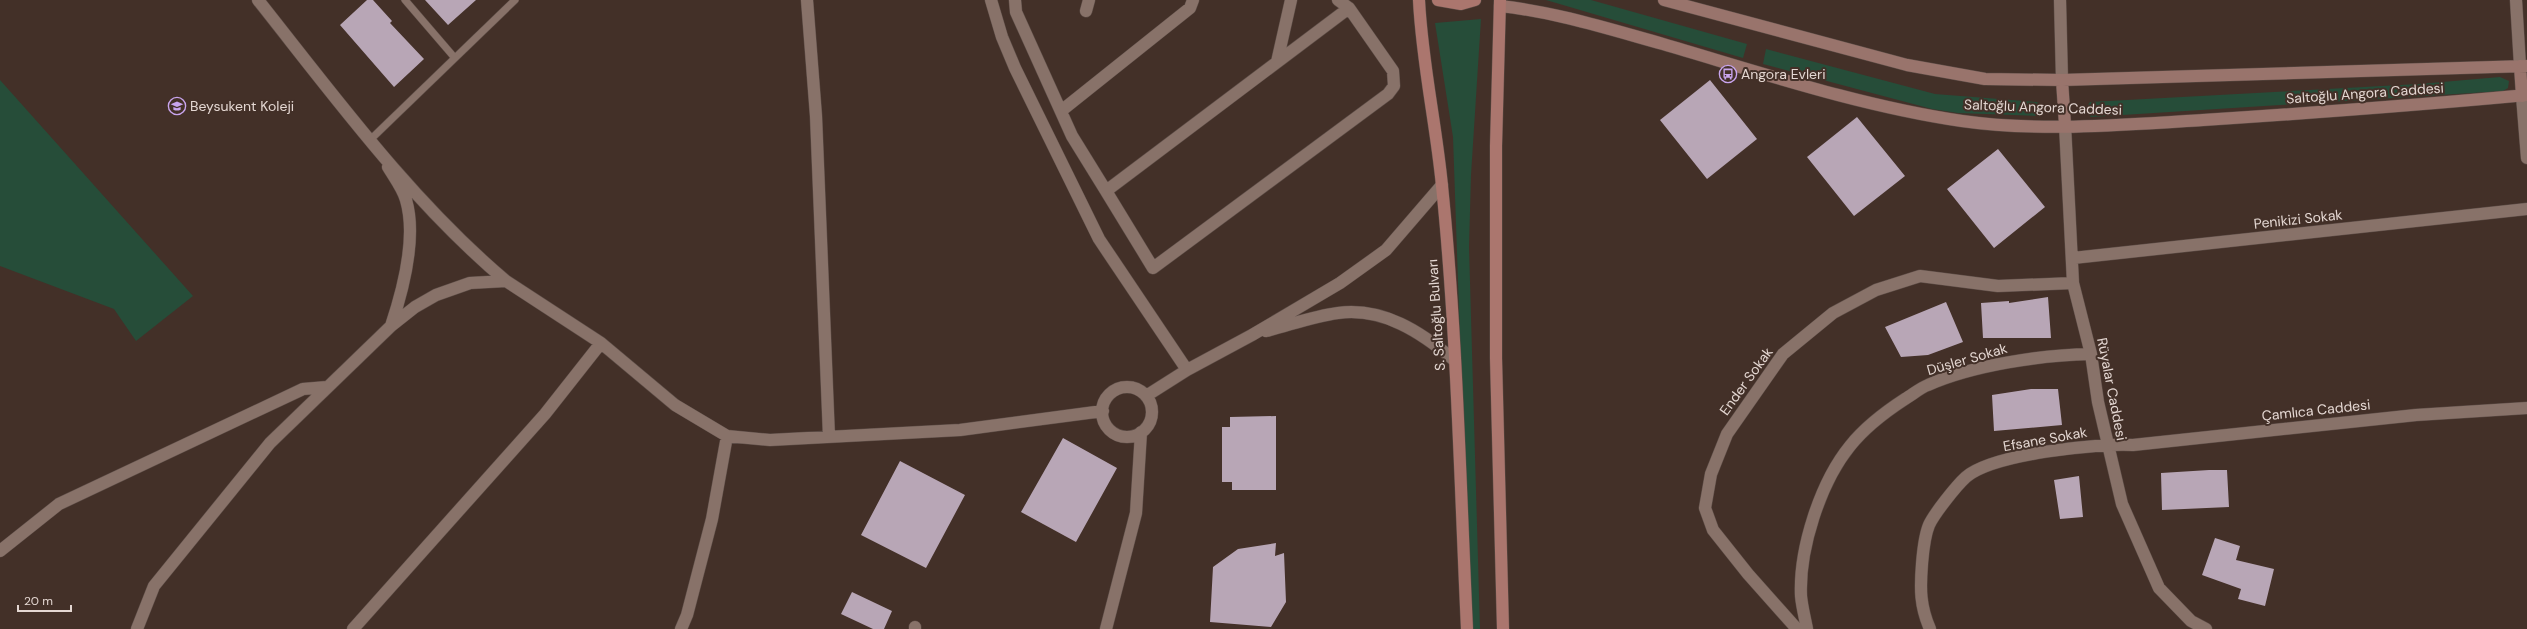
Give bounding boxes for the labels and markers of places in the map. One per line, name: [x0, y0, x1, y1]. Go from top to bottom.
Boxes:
bus stop icon: Angora Evleri: [1718, 64, 1738, 84]
place label: Angora Evleri: [1741, 65, 1826, 83]
school or university icon: Beysukent Koleji: [167, 96, 187, 116]
place label: Beysukent Koleji: [190, 97, 294, 115]

